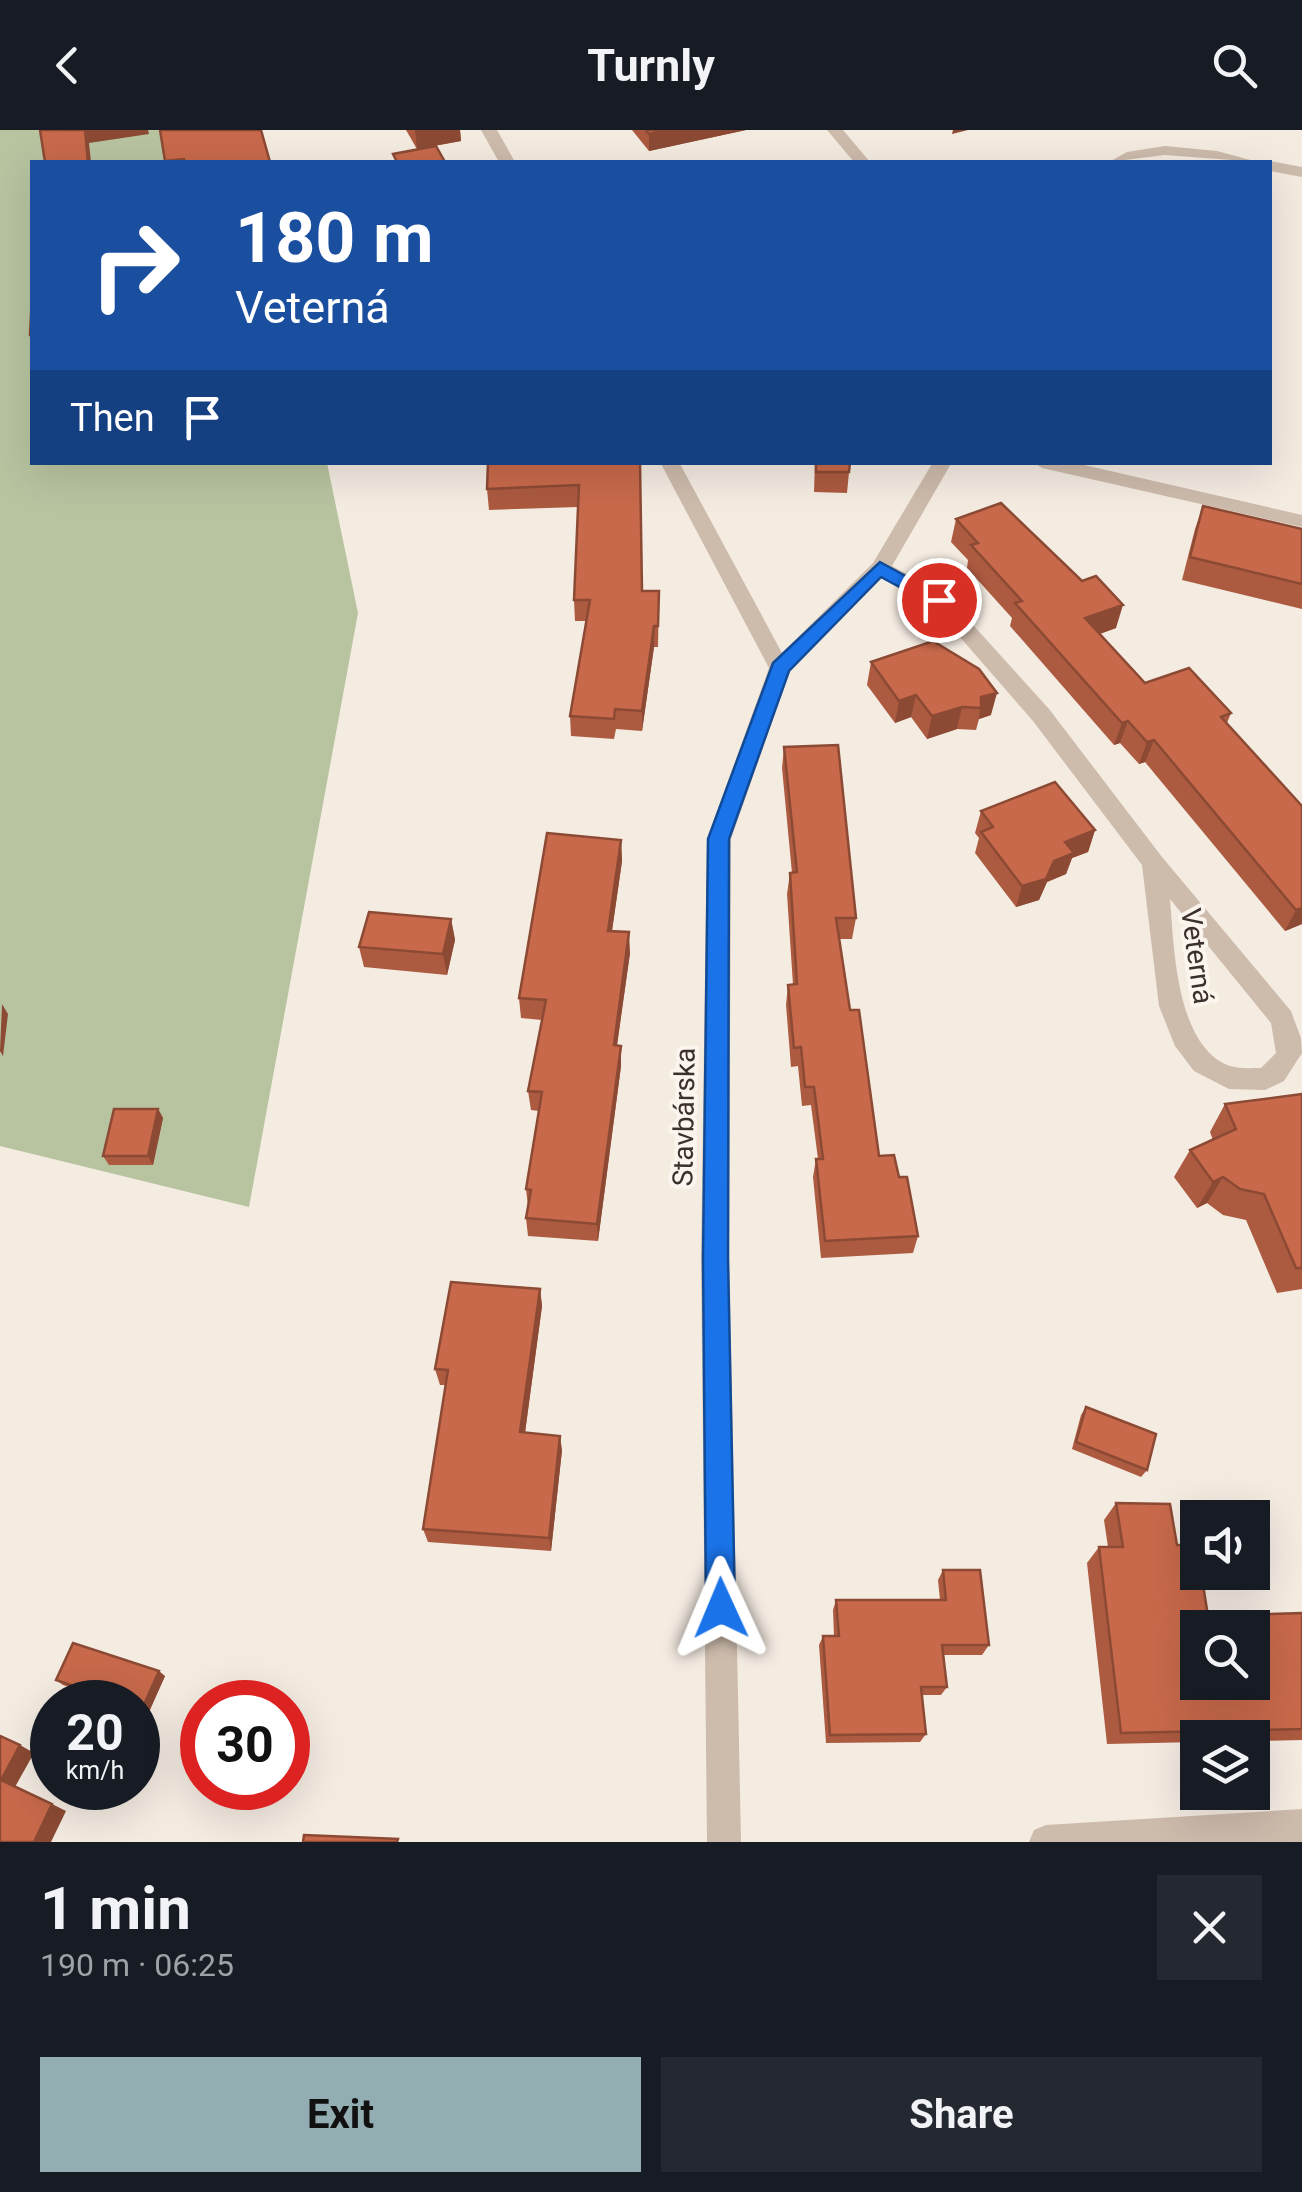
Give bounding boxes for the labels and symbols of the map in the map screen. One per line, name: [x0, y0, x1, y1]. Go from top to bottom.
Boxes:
pin: [897, 558, 982, 643]
street label: Veterná: [1174, 906, 1220, 1006]
street label: Stavbárska: [666, 1047, 702, 1187]
position arrow: [669, 1556, 773, 1660]
speed limit sign: 30: [180, 1680, 310, 1810]

